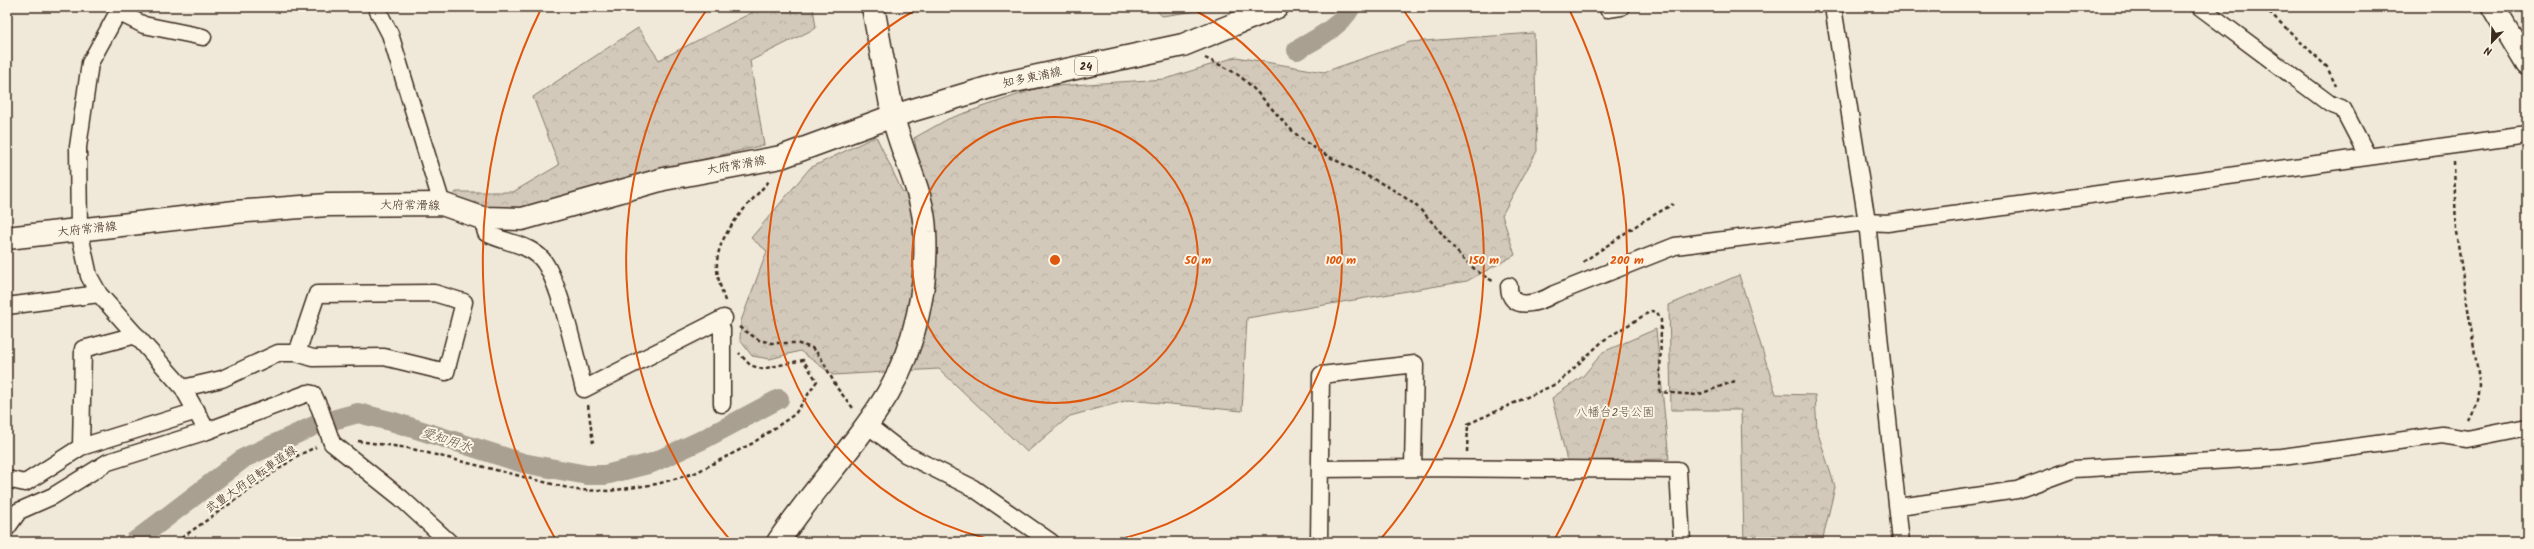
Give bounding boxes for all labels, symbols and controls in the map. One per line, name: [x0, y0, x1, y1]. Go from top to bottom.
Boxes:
north arrow: [2472, 22, 2512, 62]
text: N: [2482, 41, 2495, 60]
road number: 24: [1075, 57, 1097, 75]
street label: 知多東浦線: [1001, 62, 1063, 93]
street label: 大府常滑線: [705, 151, 767, 180]
street label: 大府常滑線: [380, 195, 440, 216]
street label: 大府常滑線: [56, 217, 118, 242]
text: 50 m: [1184, 251, 1212, 270]
text: 100 m: [1326, 251, 1356, 270]
text: 150 m: [1469, 251, 1499, 270]
text: 200 m: [1610, 251, 1644, 270]
centre of rings: [1048, 253, 1062, 267]
park label: 八幡台2号公園: [1576, 403, 1654, 422]
water label: 愛知用水: [419, 422, 475, 458]
street label: 武豊大府自転車道線: [202, 441, 301, 518]

